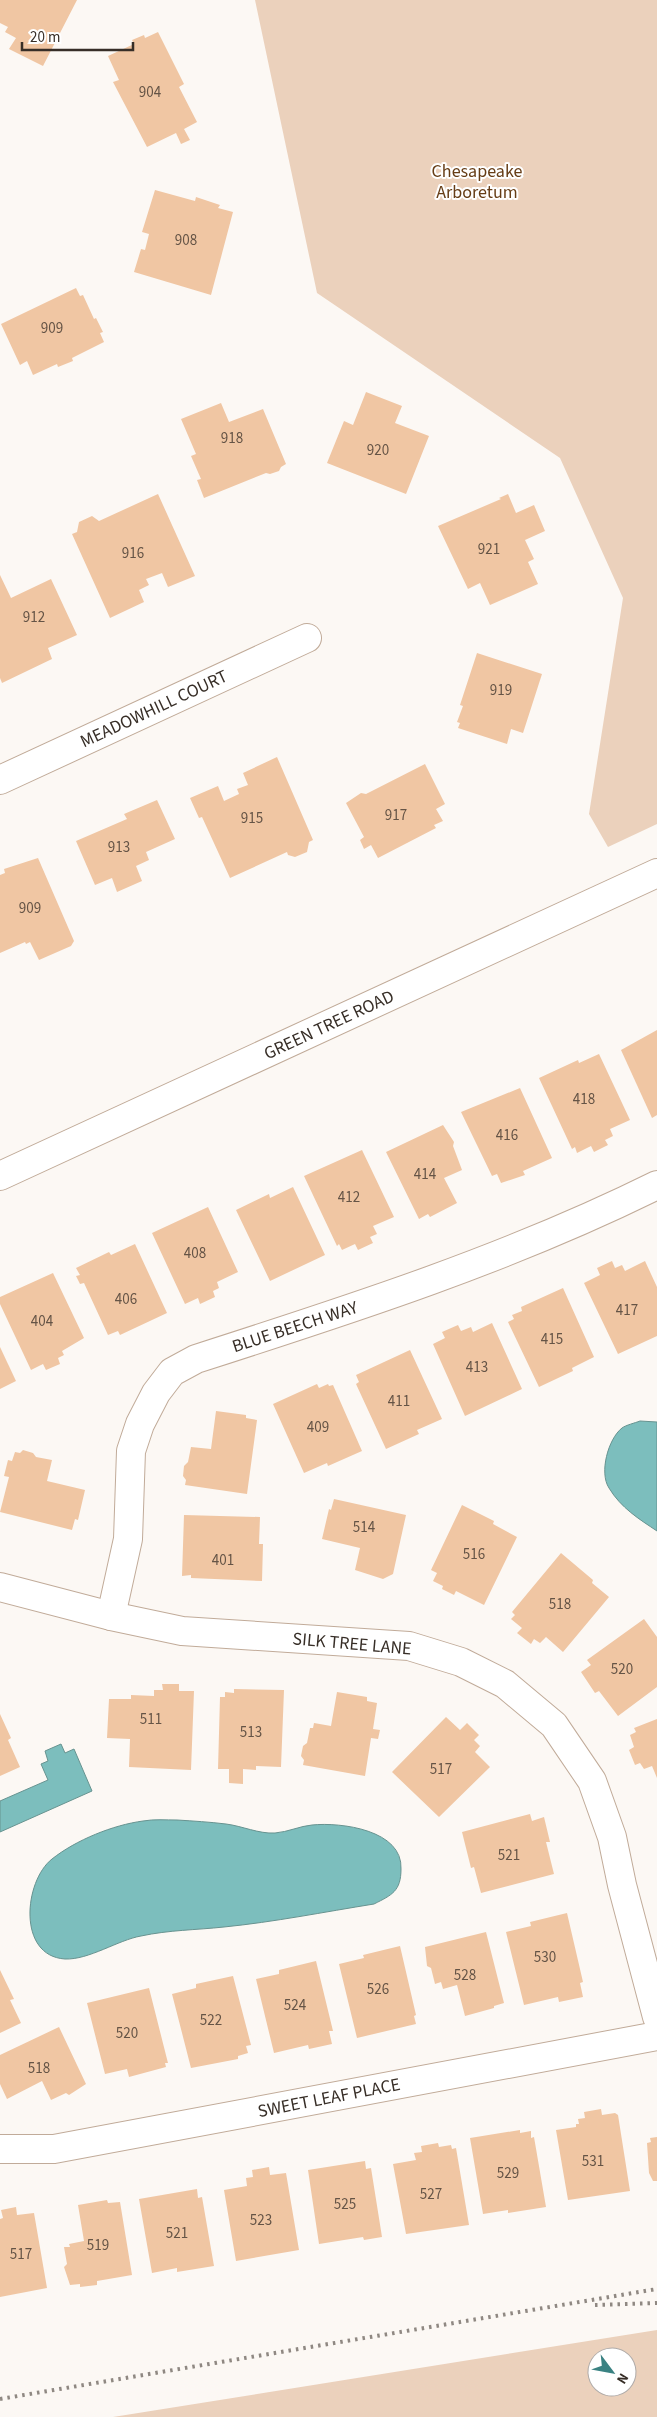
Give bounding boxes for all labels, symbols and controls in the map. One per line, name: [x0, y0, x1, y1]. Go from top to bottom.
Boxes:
scale bar: [22, 20, 134, 52]
text: 20 m: [30, 27, 60, 48]
house number: 904: [139, 82, 162, 103]
park label: Chesapeake Arboretum: [432, 159, 523, 205]
house number: 908: [175, 230, 197, 251]
house number: 909: [41, 318, 63, 339]
house number: 918: [221, 428, 243, 449]
house number: 920: [367, 440, 389, 461]
house number: 921: [478, 539, 500, 560]
house number: 916: [122, 543, 144, 564]
house number: 912: [23, 607, 45, 628]
street label: MEADOWHILL COURT: [76, 664, 232, 754]
house number: 919: [490, 680, 512, 701]
house number: 917: [385, 805, 407, 826]
house number: 915: [241, 808, 263, 829]
house number: 913: [108, 837, 130, 858]
house number: 909: [19, 898, 41, 919]
street label: GREEN TREE ROAD: [260, 984, 398, 1066]
house number: 418: [573, 1089, 595, 1110]
house number: 416: [496, 1125, 518, 1146]
house number: 414: [414, 1164, 437, 1185]
house number: 412: [338, 1187, 360, 1208]
house number: 408: [184, 1243, 206, 1264]
house number: 406: [115, 1289, 137, 1310]
street label: BLUE BEECH WAY: [229, 1295, 362, 1359]
house number: 417: [616, 1300, 638, 1321]
house number: 404: [31, 1311, 54, 1332]
house number: 415: [541, 1329, 563, 1350]
house number: 413: [466, 1357, 488, 1378]
house number: 411: [388, 1391, 410, 1412]
house number: 409: [307, 1417, 329, 1438]
house number: 514: [353, 1517, 376, 1538]
house number: 516: [463, 1544, 485, 1565]
house number: 401: [212, 1550, 234, 1571]
house number: 518: [549, 1594, 571, 1615]
street label: SILK TREE LANE: [291, 1626, 413, 1662]
house number: 520: [611, 1659, 633, 1680]
house number: 511: [140, 1709, 162, 1730]
house number: 513: [240, 1722, 262, 1743]
house number: 517: [430, 1759, 452, 1780]
house number: 521: [498, 1845, 520, 1866]
house number: 530: [534, 1947, 556, 1968]
house number: 528: [454, 1965, 476, 1986]
house number: 526: [367, 1979, 389, 2000]
house number: 524: [284, 1995, 307, 2016]
house number: 522: [200, 2010, 222, 2031]
house number: 520: [116, 2023, 138, 2044]
house number: 518: [28, 2058, 50, 2079]
street label: SWEET LEAF PLACE: [256, 2072, 402, 2124]
house number: 531: [582, 2151, 604, 2172]
house number: 529: [497, 2163, 519, 2184]
house number: 527: [420, 2184, 442, 2205]
house number: 525: [334, 2194, 356, 2215]
house number: 523: [250, 2210, 272, 2231]
house number: 521: [166, 2223, 188, 2244]
house number: 519: [87, 2235, 109, 2256]
house number: 517: [10, 2244, 32, 2265]
north arrow: [587, 2347, 637, 2397]
text: N: [611, 2369, 633, 2388]

